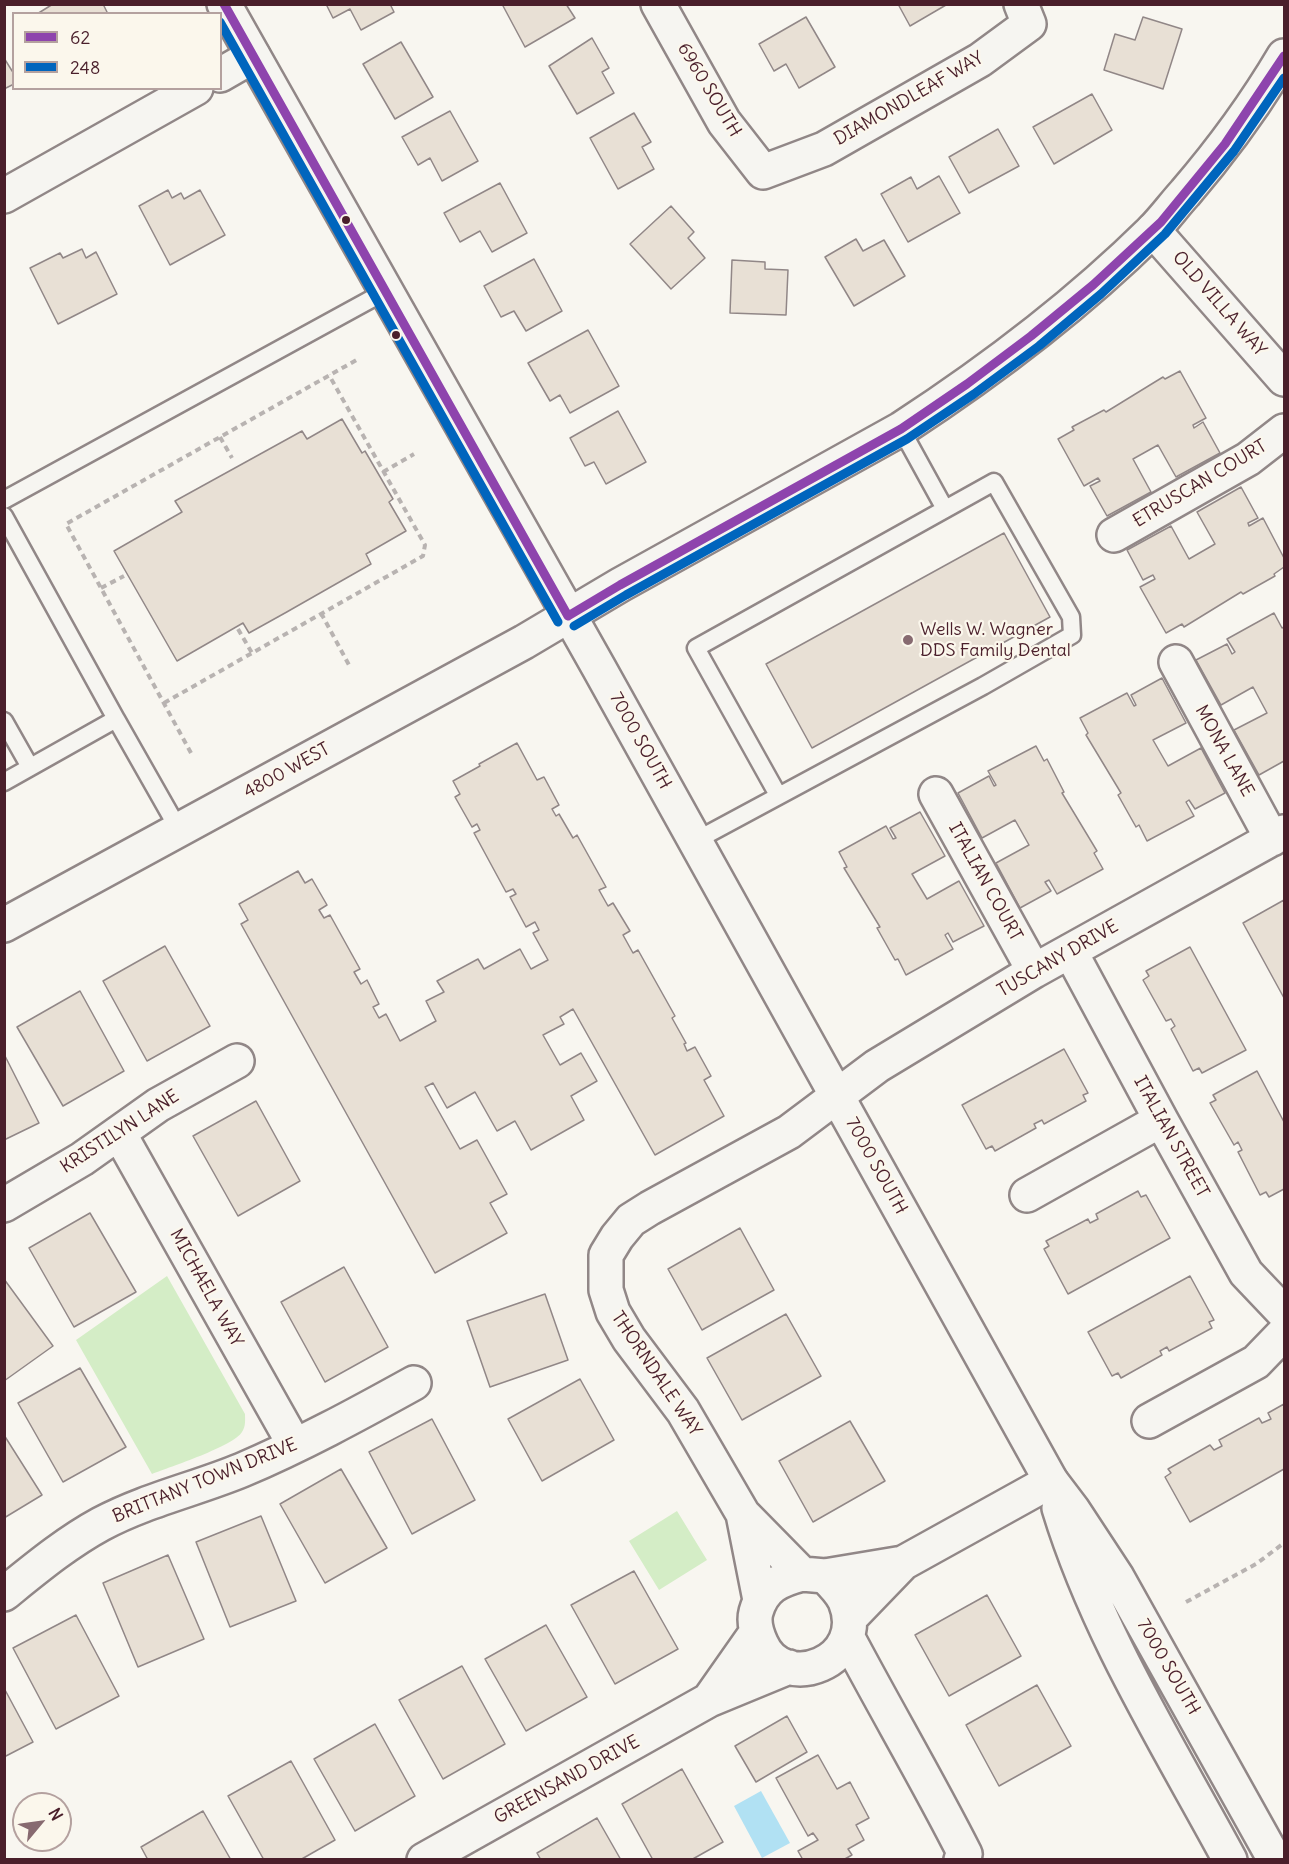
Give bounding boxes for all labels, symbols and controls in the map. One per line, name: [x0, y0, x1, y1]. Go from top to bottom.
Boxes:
legend: [12, 12, 222, 90]
text: 62: [70, 26, 90, 49]
street label: 6960 SOUTH: [672, 39, 746, 141]
street label: DIAMONDLEAF WAY: [831, 47, 987, 151]
text: 248: [70, 56, 100, 79]
unlabelled marker: [340, 214, 352, 226]
street label: OLD VILLA WAY: [1168, 247, 1270, 361]
unlabelled marker: [390, 329, 402, 341]
street label: ETRUSCAN COURT: [1129, 436, 1271, 532]
place label: Wells W. Wagner DDS Family Dental: [920, 619, 1071, 662]
marker: Wells W. Wagner DDS Family Dental: [901, 633, 915, 647]
street label: 7000 SOUTH: [605, 689, 675, 793]
street label: MONA LANE: [1190, 702, 1258, 800]
street label: 4800 WEST: [240, 739, 334, 803]
street label: ITALIAN COURT: [944, 819, 1026, 945]
street label: TUSCANY DRIVE: [994, 916, 1122, 1002]
street label: ITALIAN STREET: [1129, 1073, 1213, 1201]
street label: KRISTILYN LANE: [57, 1086, 183, 1178]
street label: 7000 SOUTH: [841, 1114, 911, 1218]
street label: MICHAELA WAY: [165, 1225, 247, 1351]
street label: THORNDALE WAY: [606, 1308, 706, 1440]
street label: BRITTANY TOWN DRIVE: [110, 1434, 300, 1528]
street label: 7000 SOUTH: [1132, 1615, 1204, 1719]
street label: GREENSAND DRIVE: [491, 1731, 643, 1829]
north arrow: [12, 1792, 72, 1852]
text: N: [45, 1805, 67, 1824]

